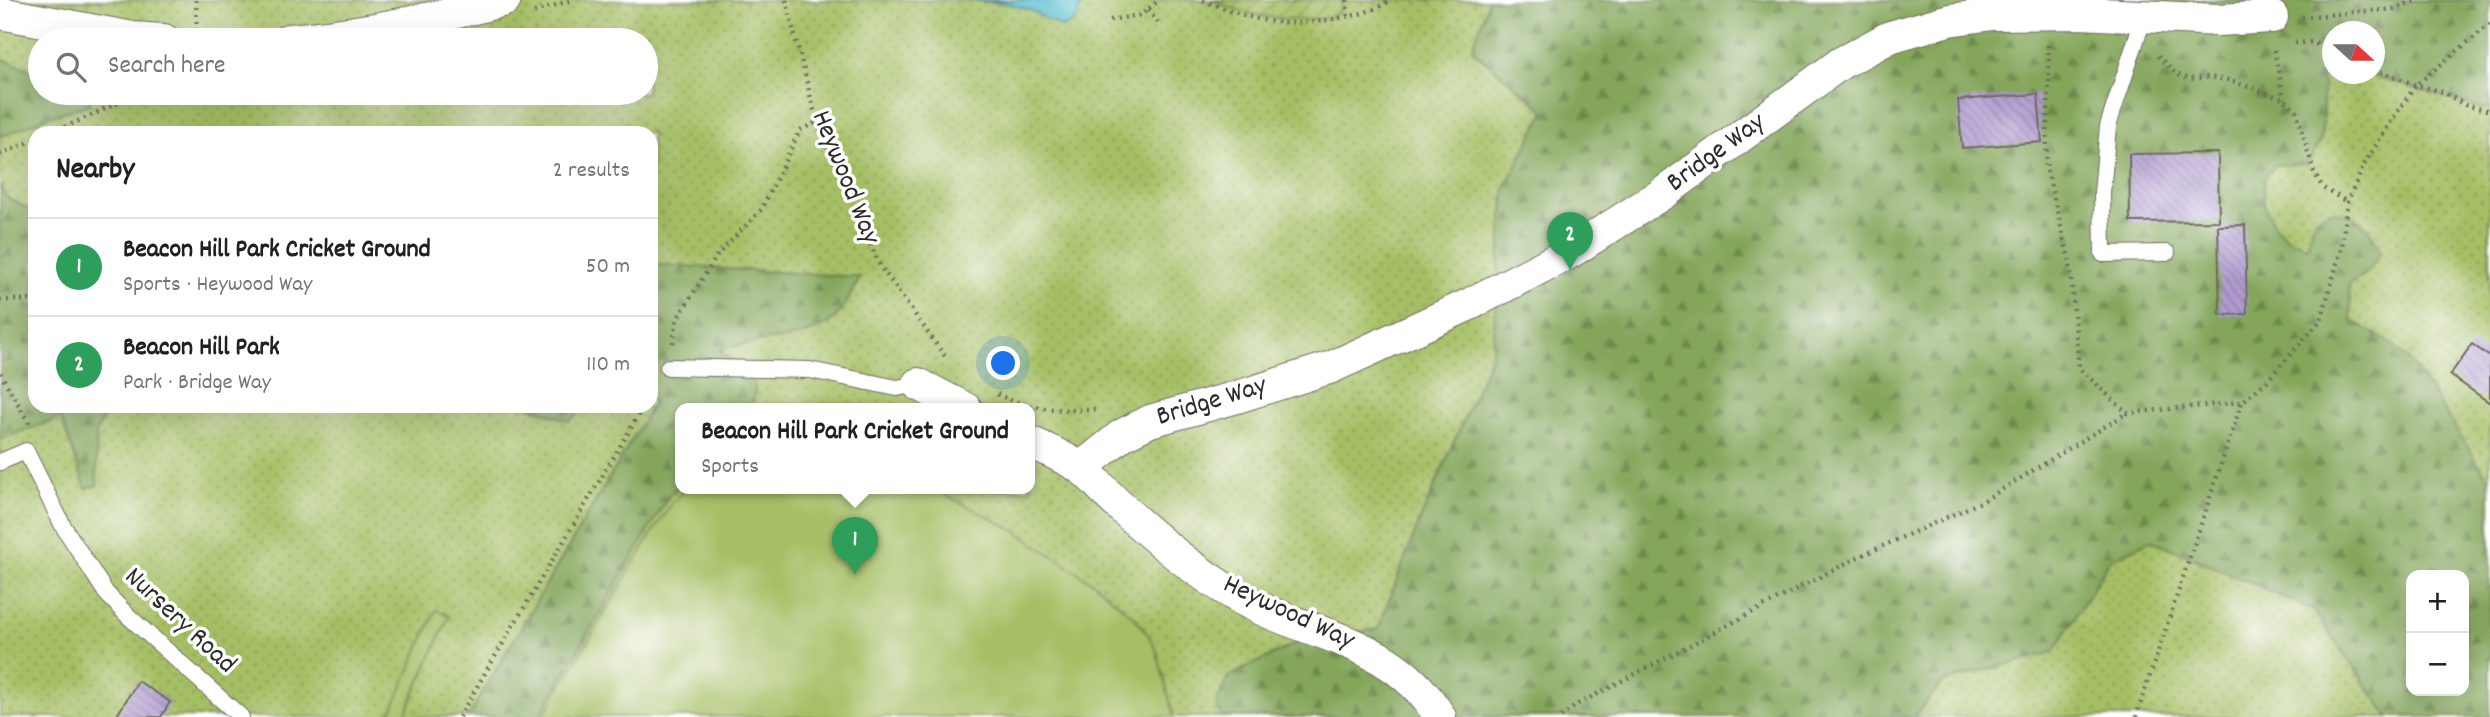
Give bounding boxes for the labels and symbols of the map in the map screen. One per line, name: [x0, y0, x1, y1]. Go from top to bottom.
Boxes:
north arrow: [2322, 21, 2385, 84]
street label: Bridge Way: [1659, 104, 1775, 204]
street label: Heywood Way: [799, 105, 889, 251]
pin: 2: [1547, 212, 1593, 270]
your location: [986, 346, 1020, 380]
street label: Bridge Way: [1152, 367, 1273, 439]
pin: 1: [832, 517, 878, 575]
street label: Nursery Road: [114, 559, 244, 685]
street label: Heywood Way: [1216, 566, 1361, 662]

